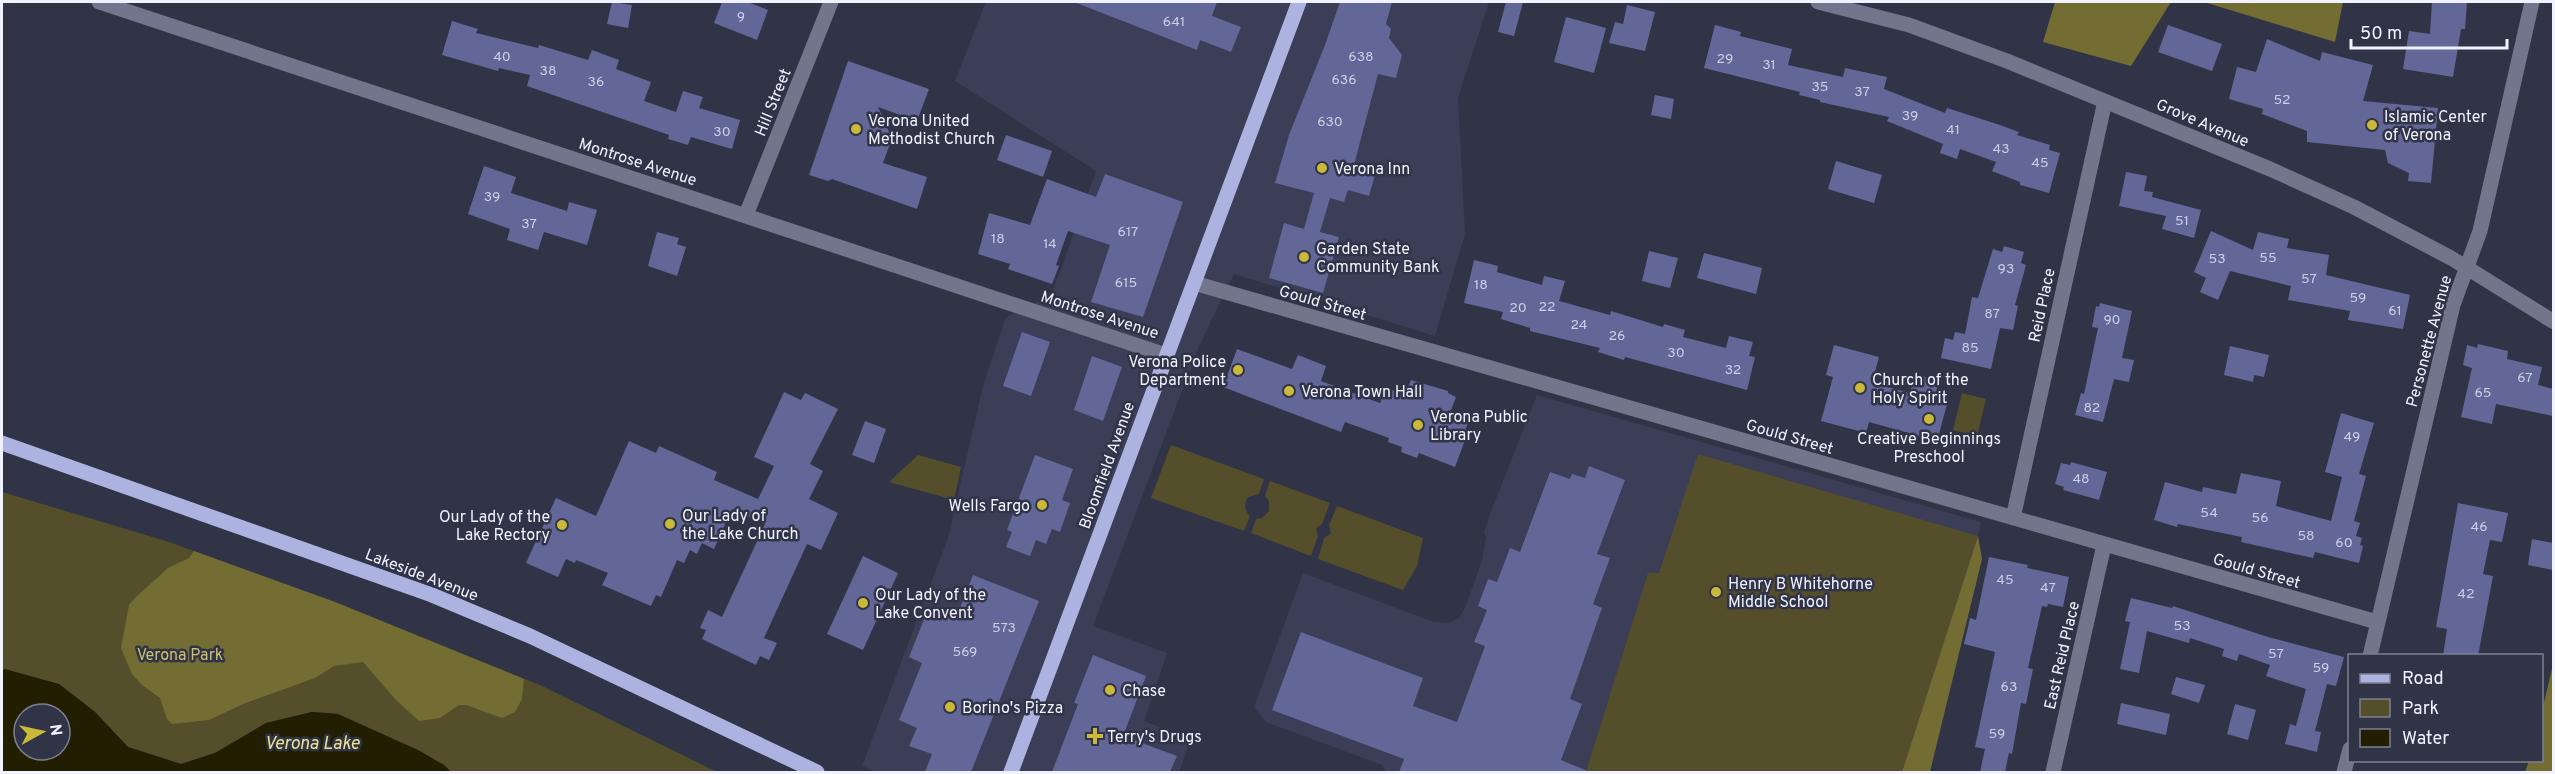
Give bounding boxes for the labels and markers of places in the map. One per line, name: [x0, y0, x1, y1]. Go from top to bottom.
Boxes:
place label: Islamic Center of Verona: [2384, 108, 2487, 146]
place label: Verona United Methodist Church: [868, 112, 995, 150]
marker: Islamic Center of Verona: [2365, 118, 2379, 132]
marker: Verona United Methodist Church: [849, 122, 863, 136]
place label: Verona Inn: [1334, 160, 1410, 180]
marker: Verona Inn: [1315, 161, 1329, 175]
place label: Garden State Community Bank: [1316, 240, 1440, 278]
marker: Garden State Community Bank: [1297, 250, 1311, 264]
place label: Verona Police Department: [1128, 353, 1226, 391]
marker: Verona Police Department: [1231, 363, 1245, 377]
place label: Church of the Holy Spirit: [1872, 371, 1969, 409]
marker: Church of the Holy Spirit: [1853, 381, 1867, 395]
place label: Verona Town Hall: [1301, 383, 1422, 403]
marker: Verona Town Hall: [1282, 384, 1296, 398]
place label: Verona Public Library: [1430, 408, 1528, 446]
marker: Creative Beginnings Preschool: [1922, 412, 1936, 426]
marker: Verona Public Library: [1411, 418, 1425, 432]
place label: Creative Beginnings Preschool: [1857, 430, 2001, 468]
place label: Wells Fargo: [949, 497, 1030, 517]
marker: Wells Fargo: [1035, 498, 1049, 512]
place label: Our Lady of the Lake Church: [682, 507, 798, 545]
place label: Our Lady of the Lake Rectory: [439, 508, 550, 546]
marker: Our Lady of the Lake Church: [663, 517, 677, 531]
marker: Our Lady of the Lake Rectory: [555, 518, 569, 532]
place label: Henry B Whitehorne Middle School: [1728, 575, 1873, 613]
marker: Henry B Whitehorne Middle School: [1709, 585, 1723, 599]
place label: Our Lady of the Lake Convent: [875, 586, 986, 624]
marker: Our Lady of the Lake Convent: [856, 596, 870, 610]
place label: Chase: [1122, 682, 1166, 702]
marker: Chase: [1103, 683, 1117, 697]
place label: Borino's Pizza: [962, 699, 1063, 719]
marker: Borino's Pizza: [943, 700, 957, 714]
place label: Terry's Drugs: [1107, 728, 1202, 748]
marker: Terry's Drugs: [1088, 729, 1102, 743]

